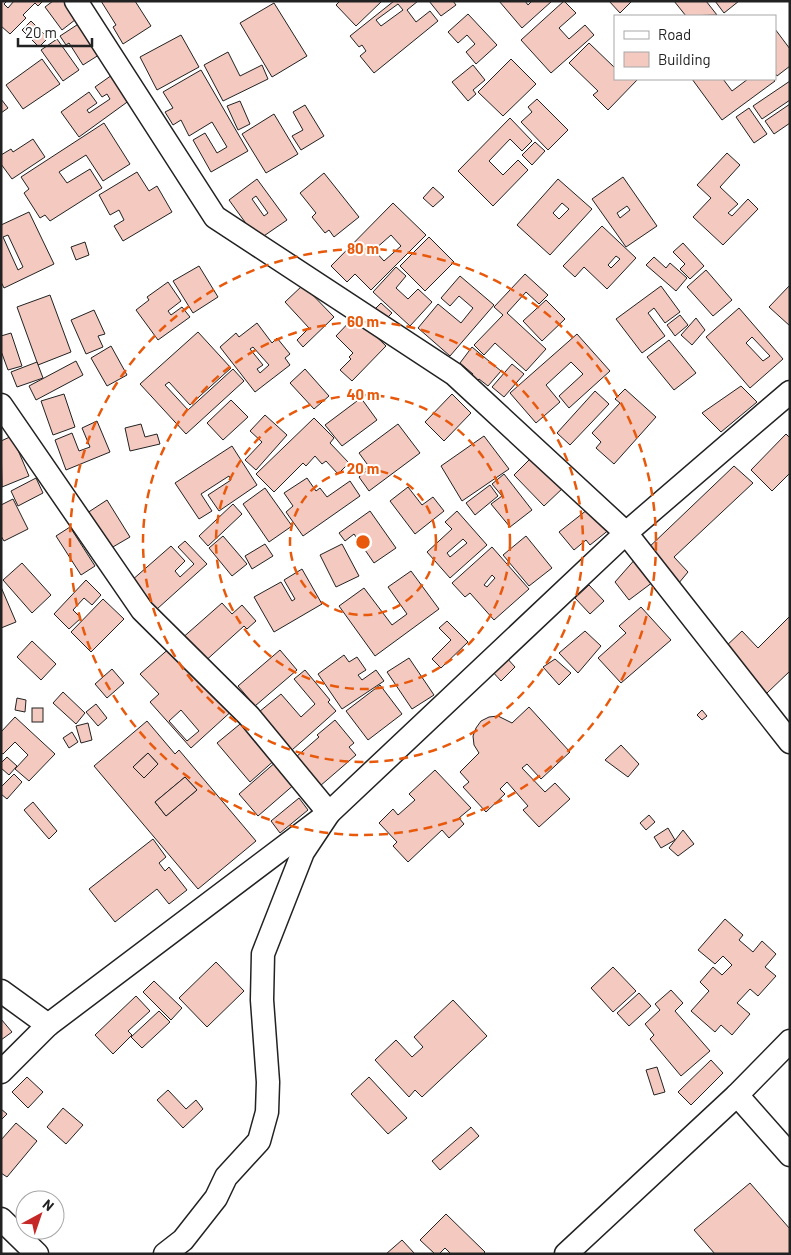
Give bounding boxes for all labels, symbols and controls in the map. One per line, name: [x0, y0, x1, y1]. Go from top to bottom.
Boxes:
scale bar: [18, 15, 91, 47]
legend: [614, 15, 776, 80]
text: 20 m: [25, 23, 57, 41]
text: Road: [658, 25, 691, 43]
text: Building: [658, 50, 711, 68]
text: 80 m: [347, 239, 379, 257]
text: 60 m: [347, 312, 379, 330]
text: 40 m: [346, 385, 380, 403]
text: 20 m: [347, 459, 379, 477]
centre of rings: [354, 533, 372, 551]
north arrow: [15, 1190, 65, 1240]
text: N: [40, 1195, 58, 1214]

